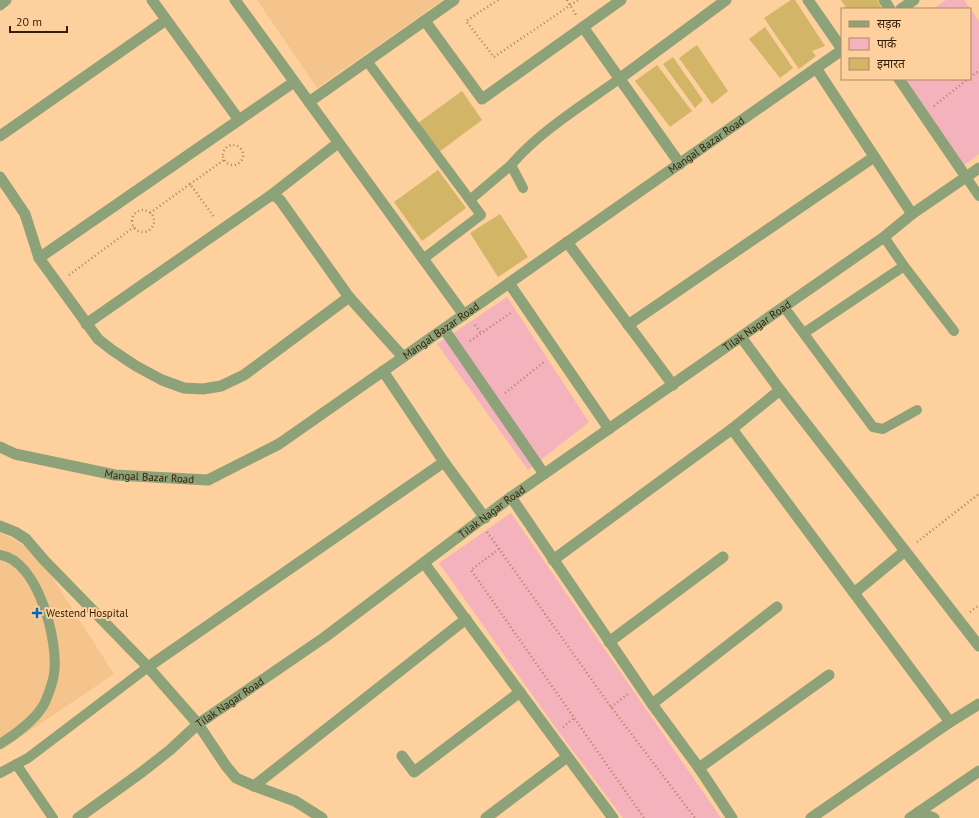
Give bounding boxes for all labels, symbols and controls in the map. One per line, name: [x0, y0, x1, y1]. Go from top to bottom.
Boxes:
scale bar: [10, 8, 67, 34]
legend: [841, 8, 971, 80]
text: 20 m: [16, 14, 42, 29]
text: सड़क: [877, 16, 902, 31]
text: पार्क: [877, 36, 897, 51]
text: इमारत: [877, 56, 906, 71]
street label: Mangal Bazar Road: [665, 113, 747, 177]
street label: Tilak Nagar Road: [720, 297, 794, 354]
street label: Mangal Bazar Road: [400, 299, 482, 362]
street label: Mangal Bazar Road: [103, 466, 195, 486]
street label: Tilak Nagar Road: [455, 482, 528, 541]
place label: Westend Hospital: [46, 606, 129, 620]
marker: Westend Hospital: [31, 607, 43, 619]
street label: Tilak Nagar Road: [193, 674, 267, 731]

